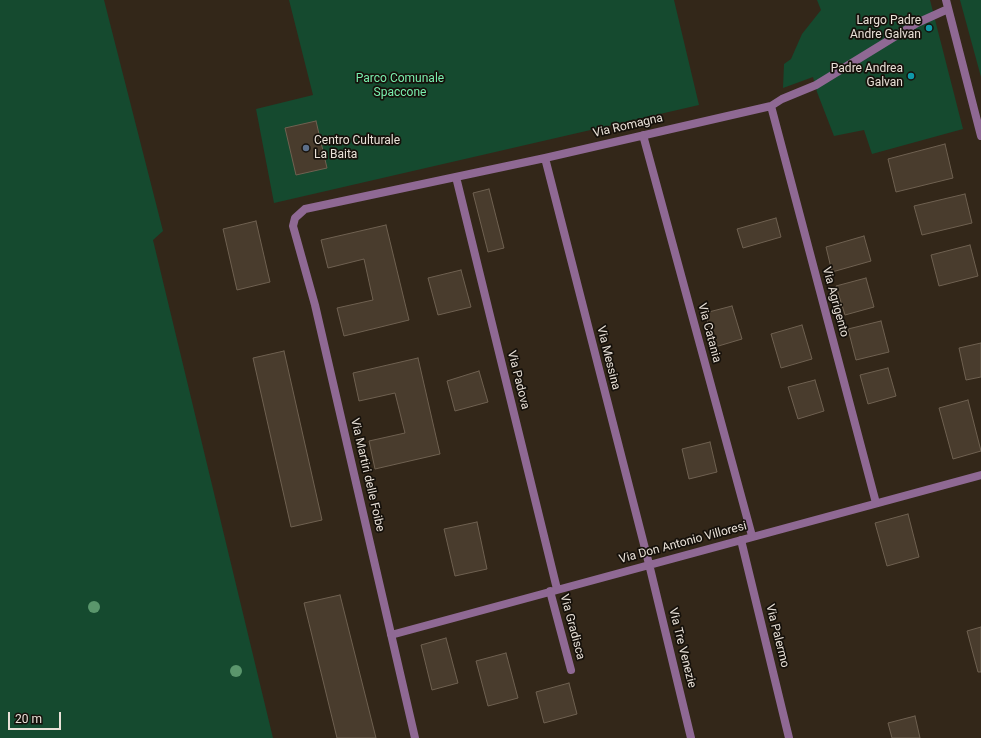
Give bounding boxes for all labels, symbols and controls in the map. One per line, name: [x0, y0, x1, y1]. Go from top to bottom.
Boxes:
place label: Largo Padre Andre Galvan: [850, 14, 921, 42]
marker: Largo Padre Andre Galvan: [924, 23, 934, 33]
place label: Padre Andrea Galvan: [831, 62, 903, 90]
marker: Padre Andrea Galvan: [906, 71, 916, 81]
park label: Parco Comunale Spaccone: [356, 72, 444, 100]
street label: Via Romagna: [592, 111, 664, 141]
place label: Centro Culturale La Baita: [314, 134, 400, 162]
marker: Centro Culturale La Baita: [301, 143, 311, 153]
street label: Via Agrigento: [819, 265, 851, 339]
street label: Via Catania: [694, 302, 724, 364]
street label: Via Messina: [593, 325, 623, 391]
street label: Via Padova: [504, 349, 532, 411]
street label: Via Martiri delle Foibe: [347, 417, 387, 533]
street label: Via Don Antonio Villoresi: [618, 519, 748, 567]
street label: Via Gradisca: [556, 593, 588, 661]
street label: Via Palermo: [762, 603, 792, 669]
street label: Via Tre Venezie: [665, 606, 699, 690]
scale bar: [10, 704, 63, 730]
text: 20 m: [15, 712, 42, 726]

